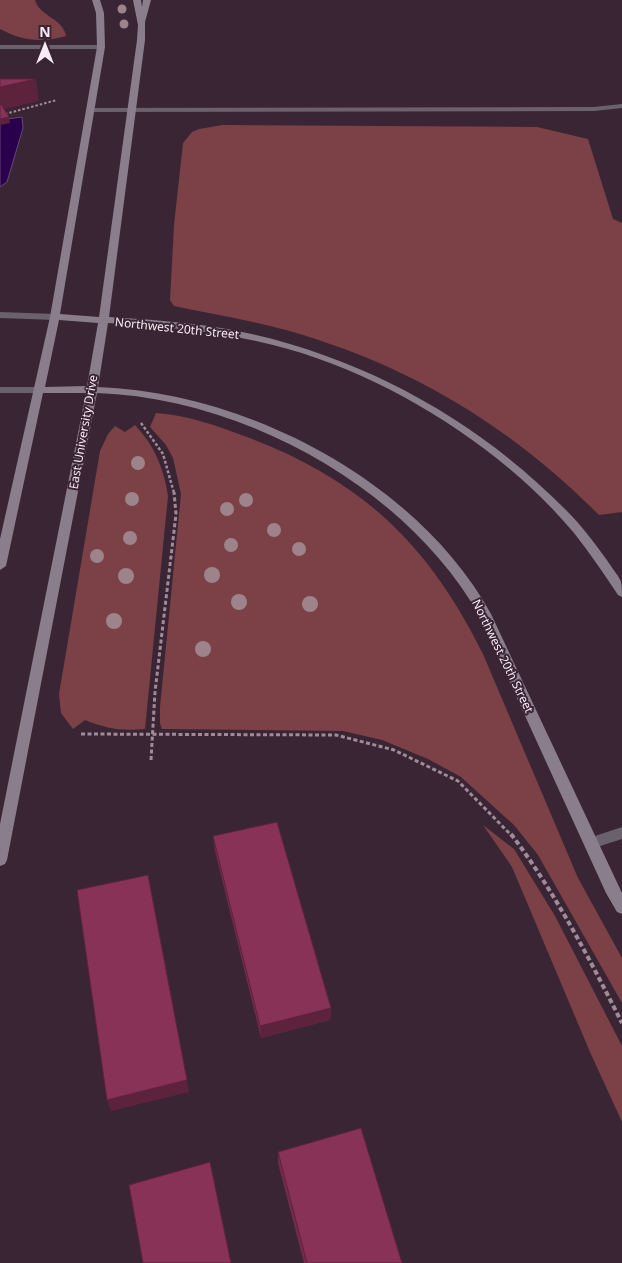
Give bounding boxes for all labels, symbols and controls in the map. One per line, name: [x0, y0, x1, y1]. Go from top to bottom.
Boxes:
north arrow: [20, 20, 70, 70]
text: N: [39, 22, 51, 41]
street label: Northwest 20th Street: [114, 313, 240, 343]
street label: East University Drive: [65, 373, 101, 491]
street label: Northwest 20th Street: [468, 596, 538, 716]

